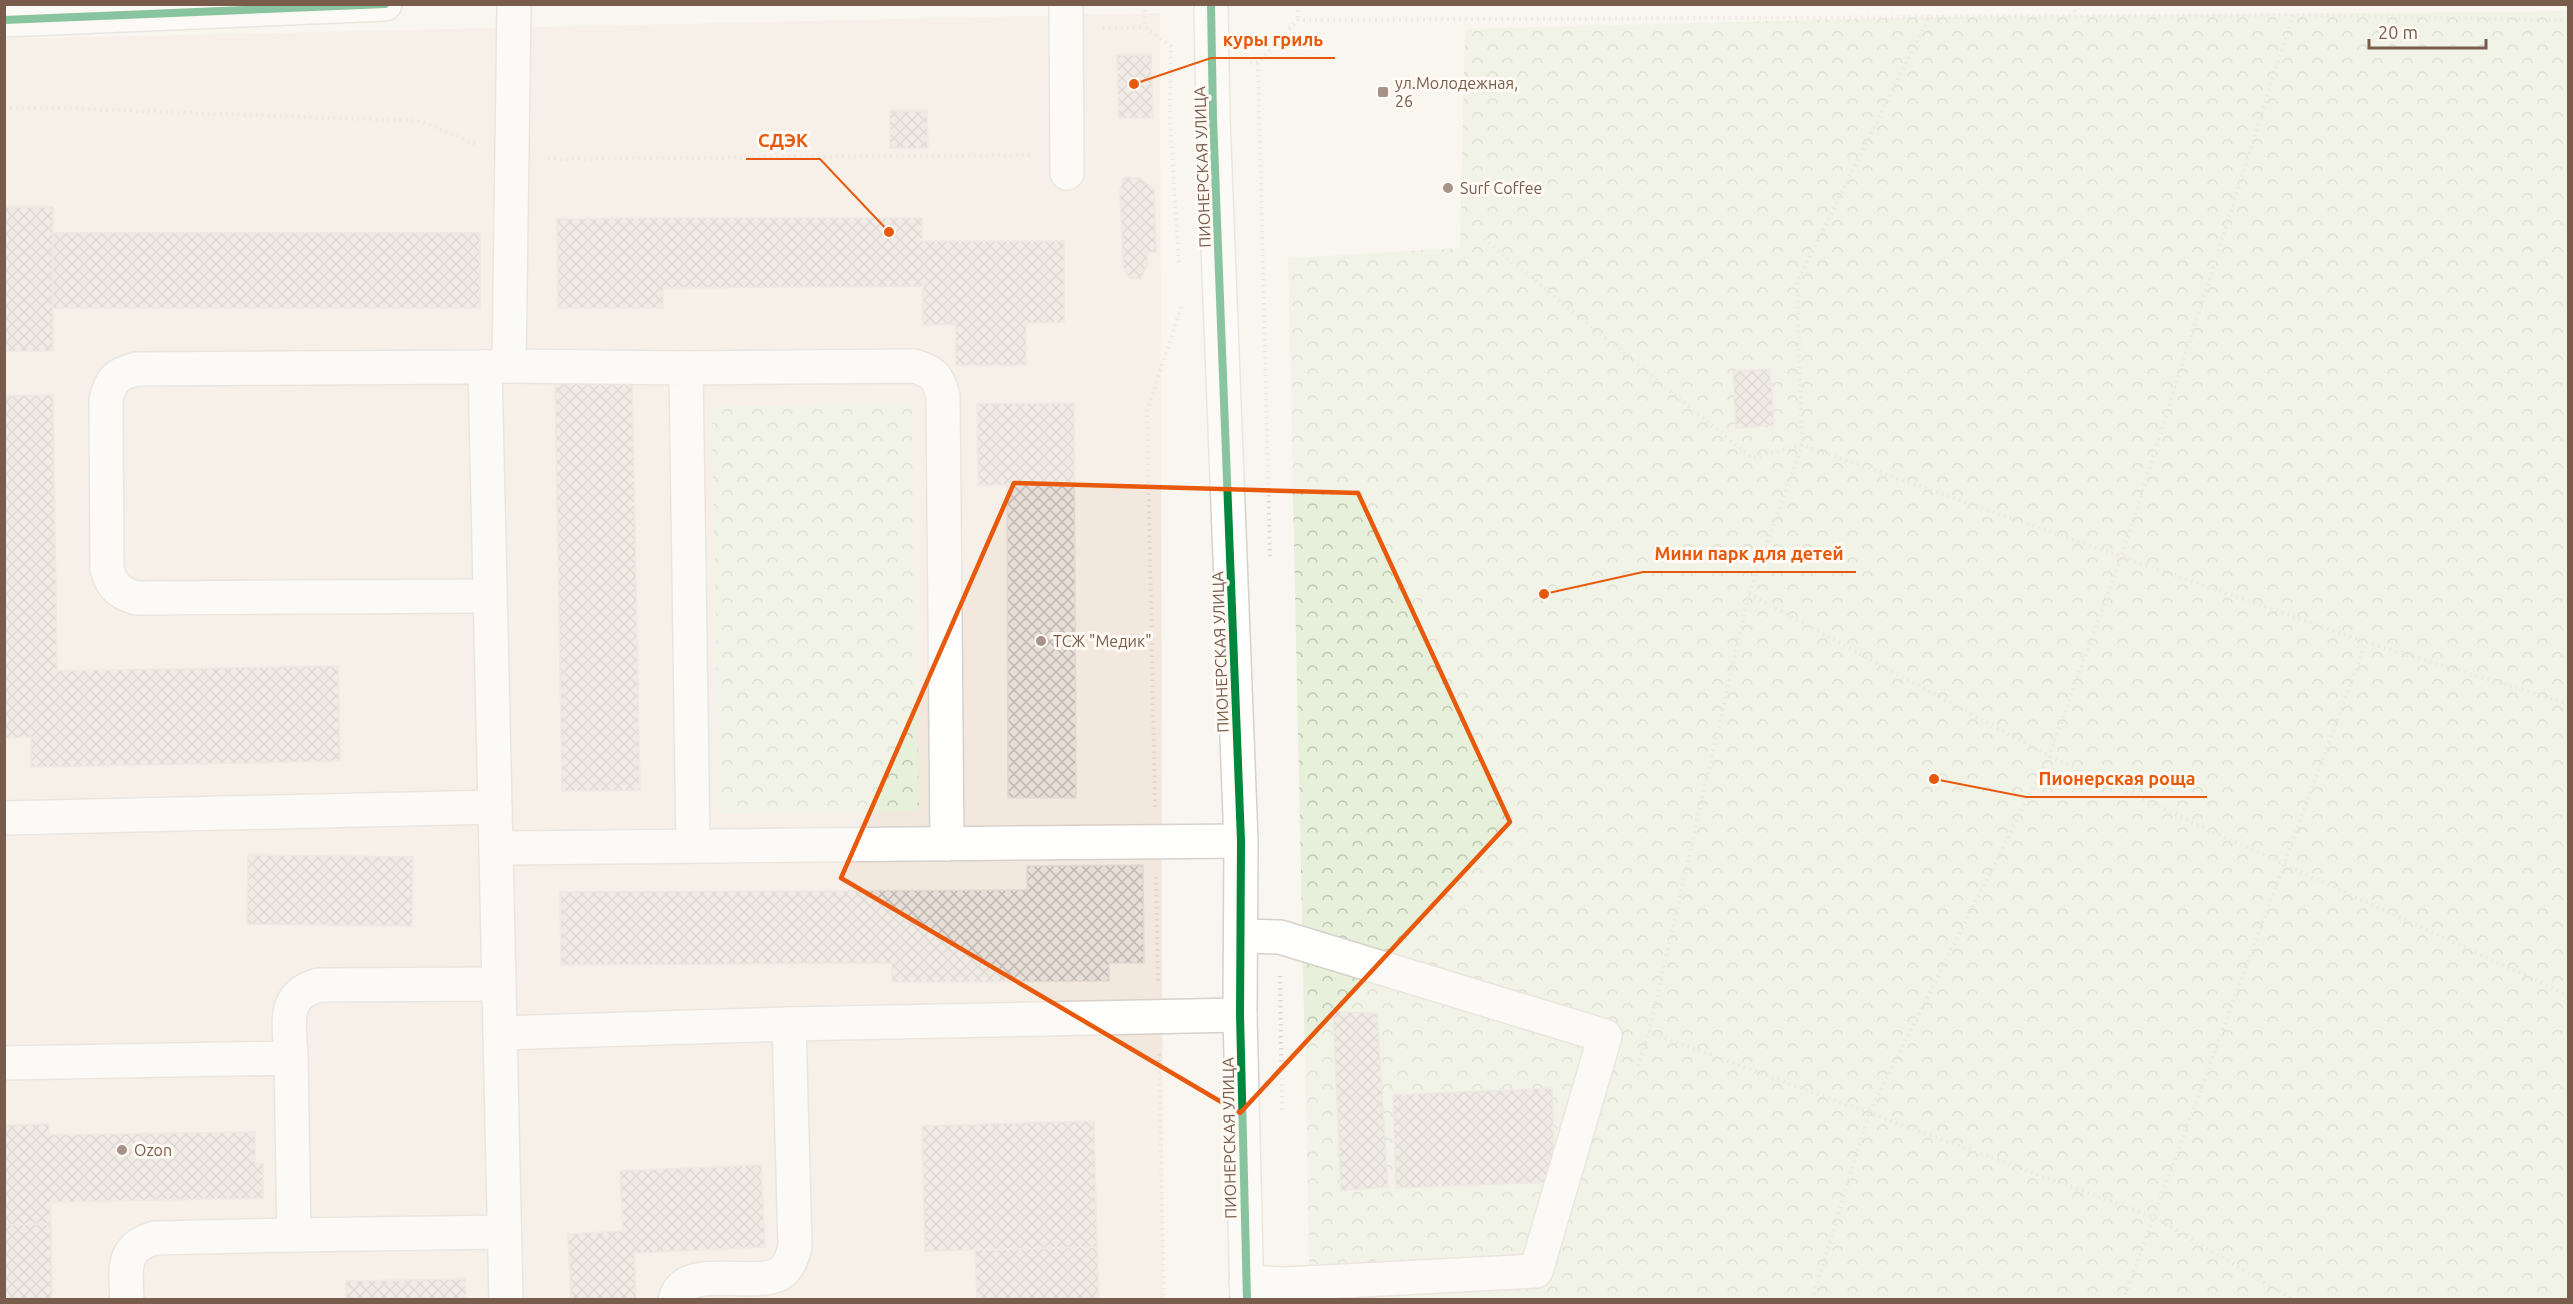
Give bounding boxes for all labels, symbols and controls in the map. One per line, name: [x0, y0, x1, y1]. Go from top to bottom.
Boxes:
scale bar: [2369, 12, 2486, 50]
callout: куры гриль: [1211, 22, 1335, 58]
text: 20 m: [2378, 22, 2418, 42]
text: куры гриль: [1223, 29, 1323, 49]
place label: ул.Молодежная, 26: [1395, 74, 1518, 110]
street label: ПИОНЕРСКАЯ УЛИЦА: [1190, 85, 1214, 248]
marker: ул.Молодежная, 26: [1376, 85, 1390, 99]
callout: СДЭК: [746, 123, 820, 159]
text: СДЭК: [758, 130, 808, 150]
place label: Surf Coffee: [1460, 179, 1542, 197]
marker: Surf Coffee: [1441, 181, 1455, 195]
callout: Мини парк для детей: [1643, 536, 1856, 572]
text: Мини парк для детей: [1654, 543, 1844, 563]
street label: ПИОНЕРСКАЯ УЛИЦА: [1208, 570, 1232, 733]
place label: ТСЖ "Медик": [1053, 632, 1152, 650]
marker: ТСЖ "Медик": [1034, 634, 1048, 648]
callout: Пионерская роща: [2026, 761, 2207, 797]
text: Пионерская роща: [2038, 768, 2196, 788]
street label: ПИОНЕРСКАЯ УЛИЦА: [1219, 1056, 1239, 1219]
place label: Ozon: [134, 1141, 172, 1159]
marker: Ozon: [115, 1143, 129, 1157]

